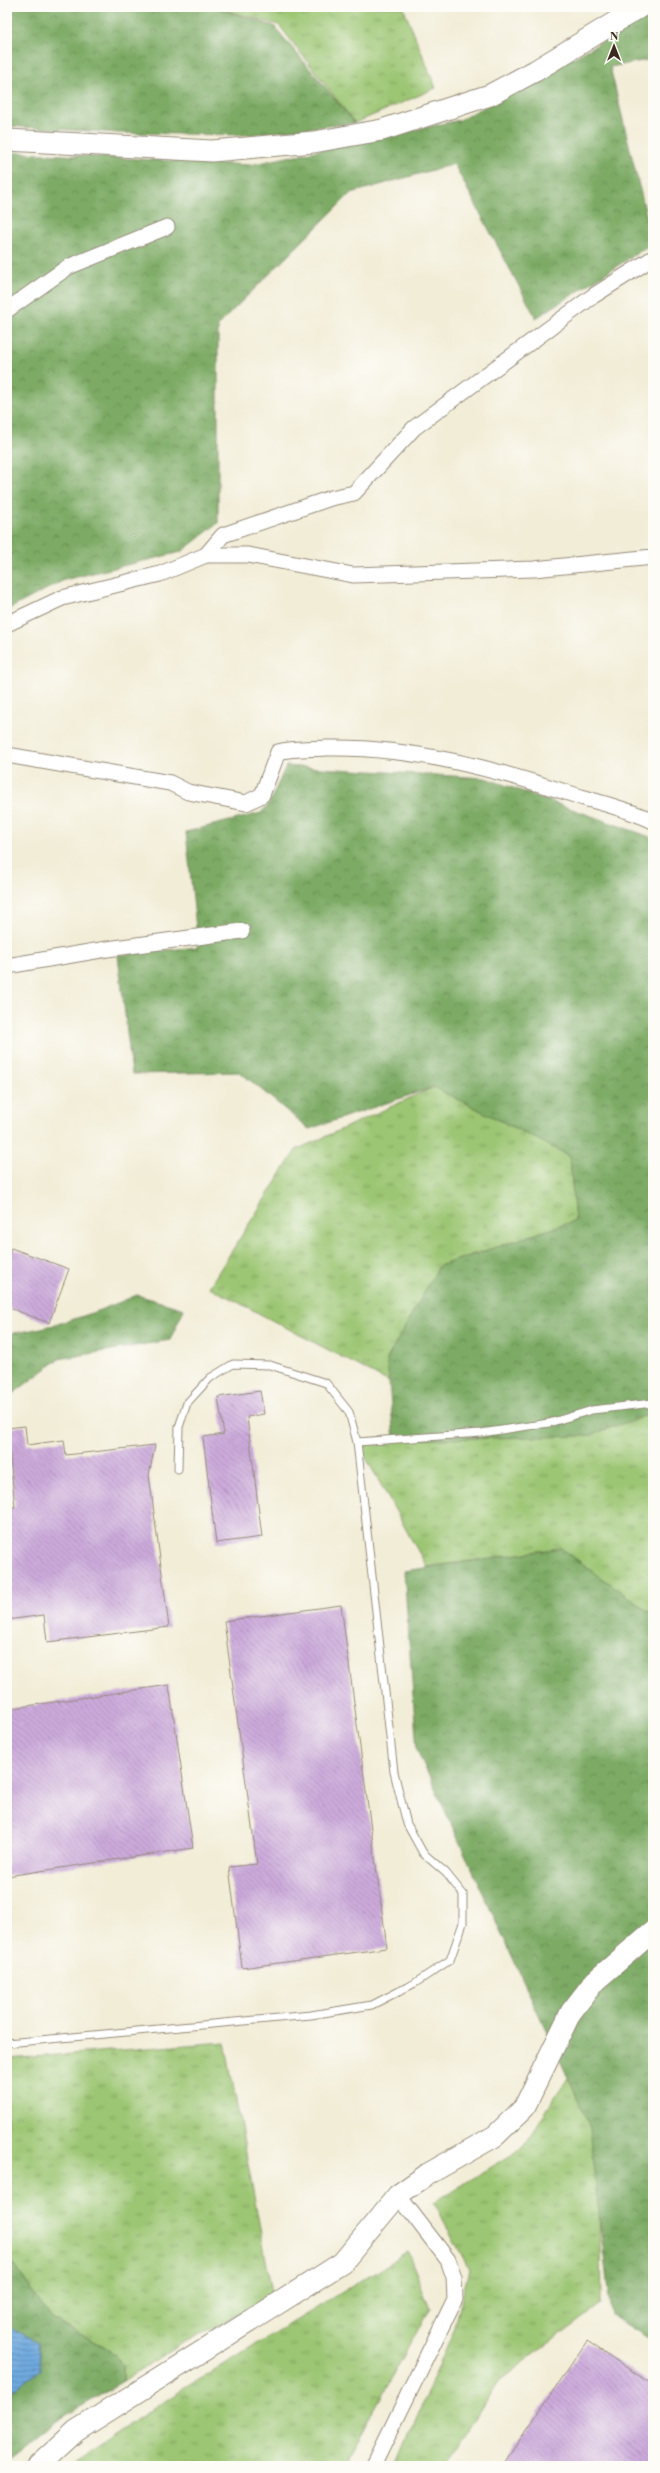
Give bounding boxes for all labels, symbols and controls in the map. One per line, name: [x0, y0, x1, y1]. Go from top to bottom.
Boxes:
north arrow: [594, 26, 634, 66]
text: N: [610, 30, 619, 44]

